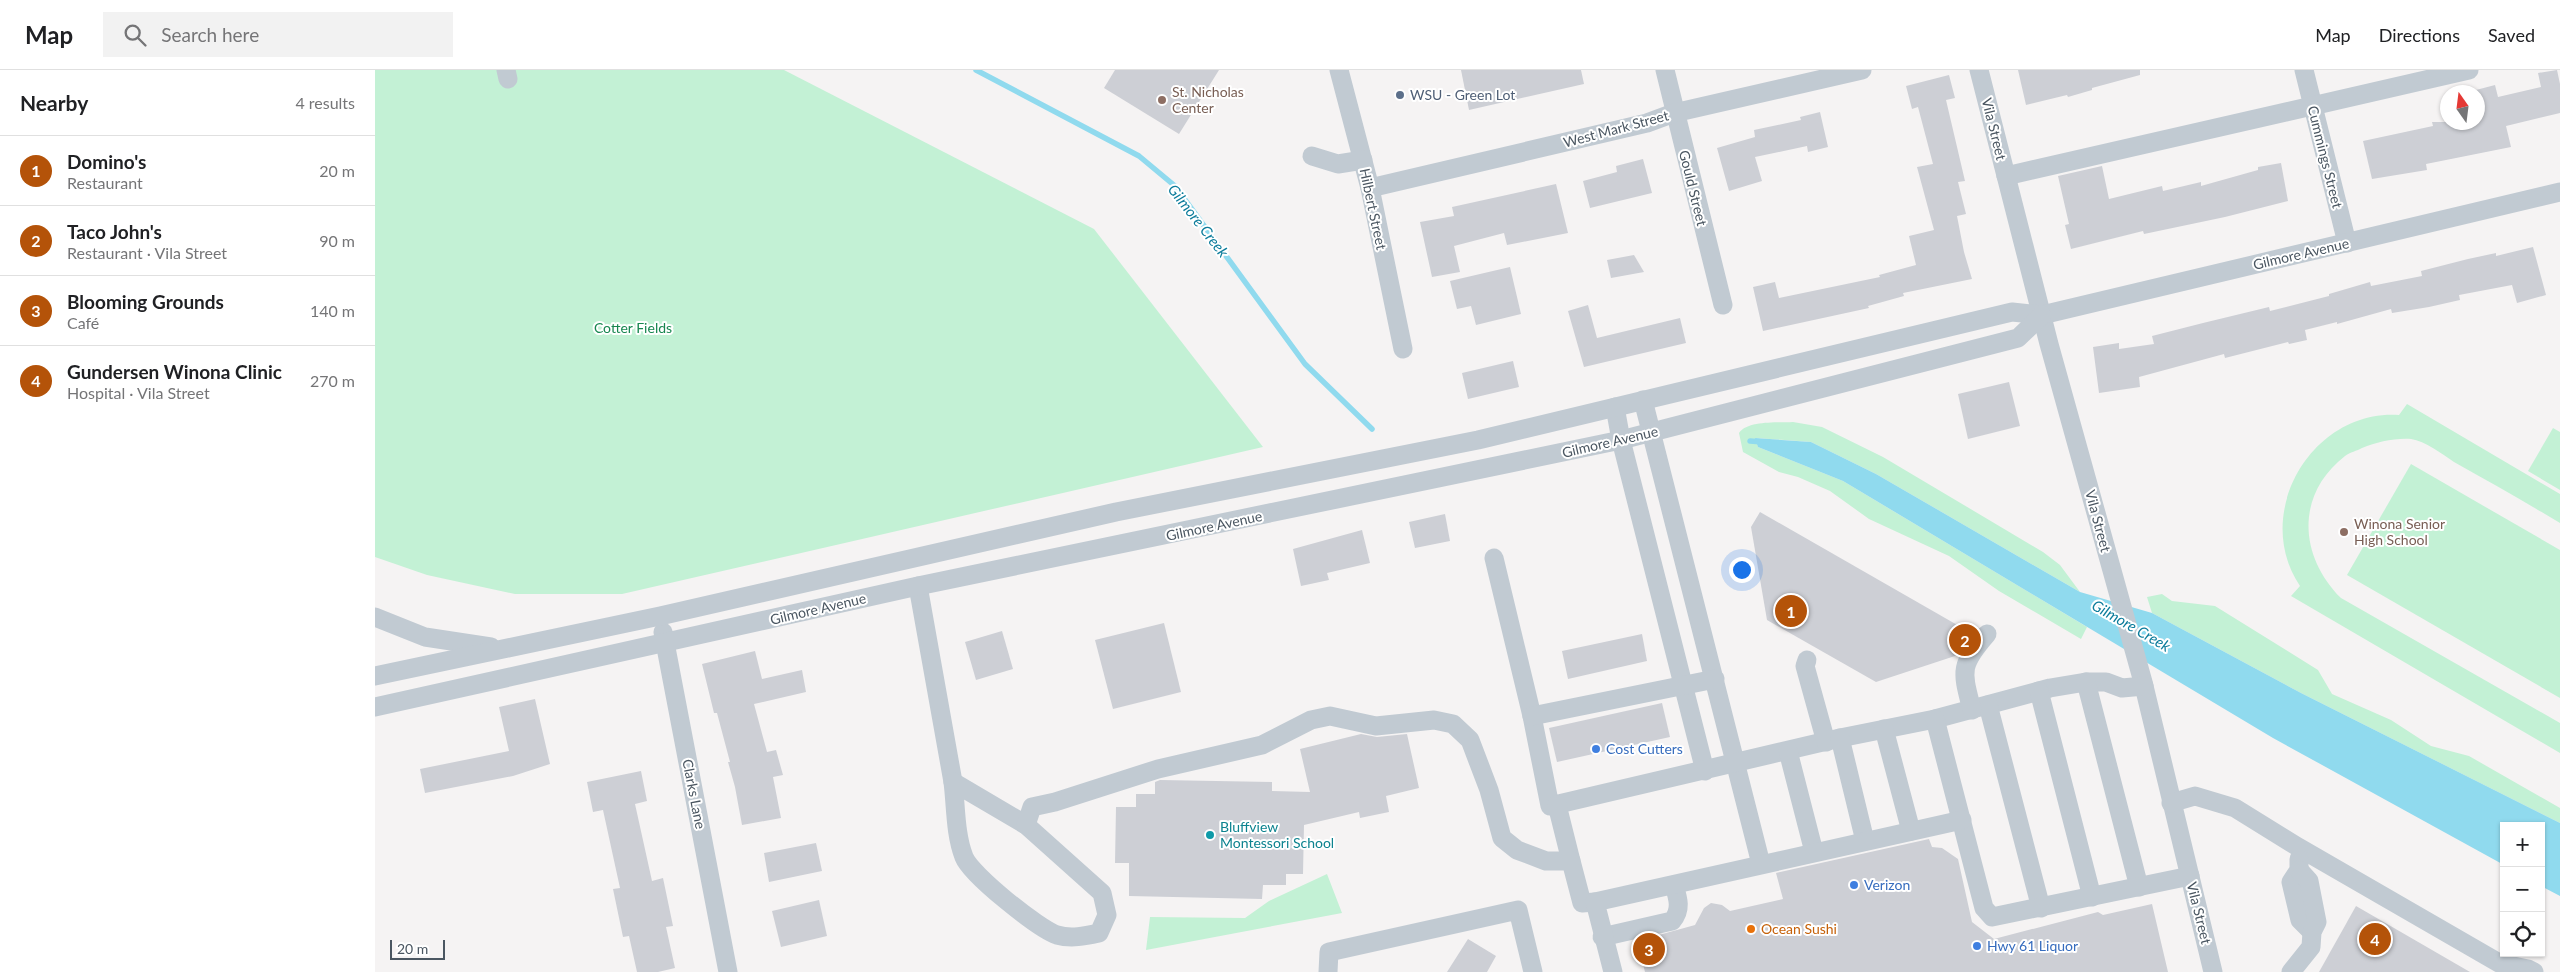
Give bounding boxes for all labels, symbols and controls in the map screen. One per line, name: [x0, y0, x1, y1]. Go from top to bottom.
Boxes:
search box: [103, 12, 453, 57]
text: Map: [25, 20, 73, 49]
icon: search: [121, 21, 149, 49]
text: Search here: [161, 23, 259, 46]
text: Map: [2315, 24, 2351, 46]
text: Directions: [2379, 24, 2460, 46]
text: Saved: [2488, 24, 2535, 46]
place label: St. Nicholas Center: [1172, 83, 1244, 116]
north arrow: [2440, 85, 2485, 130]
place label: WSU - Green Lot: [1410, 86, 1515, 103]
marker: WSU - Green Lot: [1394, 89, 1406, 101]
text: Nearby: [20, 90, 88, 115]
text: 4 results: [295, 93, 355, 112]
marker: St. Nicholas Center: [1156, 94, 1168, 106]
street label: Vila Street: [1979, 96, 2010, 162]
street label: Cummings Street: [2305, 104, 2346, 210]
street label: West Mark Street: [1561, 106, 1670, 151]
street label: Gould Street: [1676, 148, 1711, 228]
text: Domino's: [67, 150, 146, 173]
text: 1: [31, 161, 41, 180]
text: 20 m: [319, 161, 355, 180]
street label: Hilbert Street: [1357, 167, 1390, 251]
text: Restaurant: [67, 173, 143, 192]
water label: Gilmore Creek: [1165, 180, 1233, 261]
text: Taco John's: [67, 220, 162, 243]
text: 2: [31, 231, 41, 250]
text: 90 m: [319, 231, 355, 250]
street label: Gilmore Avenue: [2251, 234, 2351, 273]
text: Restaurant · Vila Street: [67, 243, 227, 262]
text: Blooming Grounds: [67, 290, 224, 313]
text: 3: [31, 301, 41, 320]
text: 140 m: [310, 301, 355, 320]
text: Café: [67, 313, 99, 332]
park label: Cotter Fields: [594, 319, 672, 336]
text: Gundersen Winona Clinic: [67, 360, 282, 383]
text: 4: [31, 371, 41, 390]
text: 270 m: [310, 371, 355, 390]
text: Hospital · Vila Street: [67, 383, 210, 402]
street label: Gilmore Avenue: [1560, 422, 1660, 461]
street label: Vila Street: [2082, 488, 2115, 554]
street label: Gilmore Avenue: [1164, 507, 1264, 544]
place label: Winona Senior High School: [2354, 515, 2445, 548]
marker: Winona Senior High School: [2338, 526, 2350, 538]
your location: [1729, 557, 1755, 583]
street label: Gilmore Avenue: [768, 589, 868, 628]
pin: 1: [1775, 592, 1807, 630]
water label: Gilmore Creek: [2089, 595, 2175, 655]
pin: 2: [1949, 621, 1981, 659]
place label: Cost Cutters: [1606, 740, 1683, 757]
marker: Cost Cutters: [1590, 743, 1602, 755]
street label: Clarks Lane: [679, 758, 710, 830]
place label: Bluffview Montessori School: [1220, 818, 1334, 851]
map controls: [2500, 822, 2545, 957]
button: +: [2500, 822, 2545, 867]
marker: Bluffview Montessori School: [1204, 829, 1216, 841]
button: −: [2500, 867, 2545, 912]
place label: Verizon: [1864, 876, 1910, 893]
marker: Verizon: [1848, 879, 1860, 891]
street label: Vila Street: [2184, 880, 2215, 946]
button: locate: [2500, 912, 2545, 957]
place label: Ocean Sushi: [1761, 920, 1837, 937]
pin: 4: [2359, 920, 2391, 958]
marker: Ocean Sushi: [1745, 923, 1757, 935]
pin: 3: [1633, 930, 1665, 968]
scale bar: [390, 937, 445, 960]
place label: Hwy 61 Liquor: [1987, 937, 2078, 954]
text: 20 m: [397, 940, 428, 957]
marker: Hwy 61 Liquor: [1971, 940, 1983, 952]

